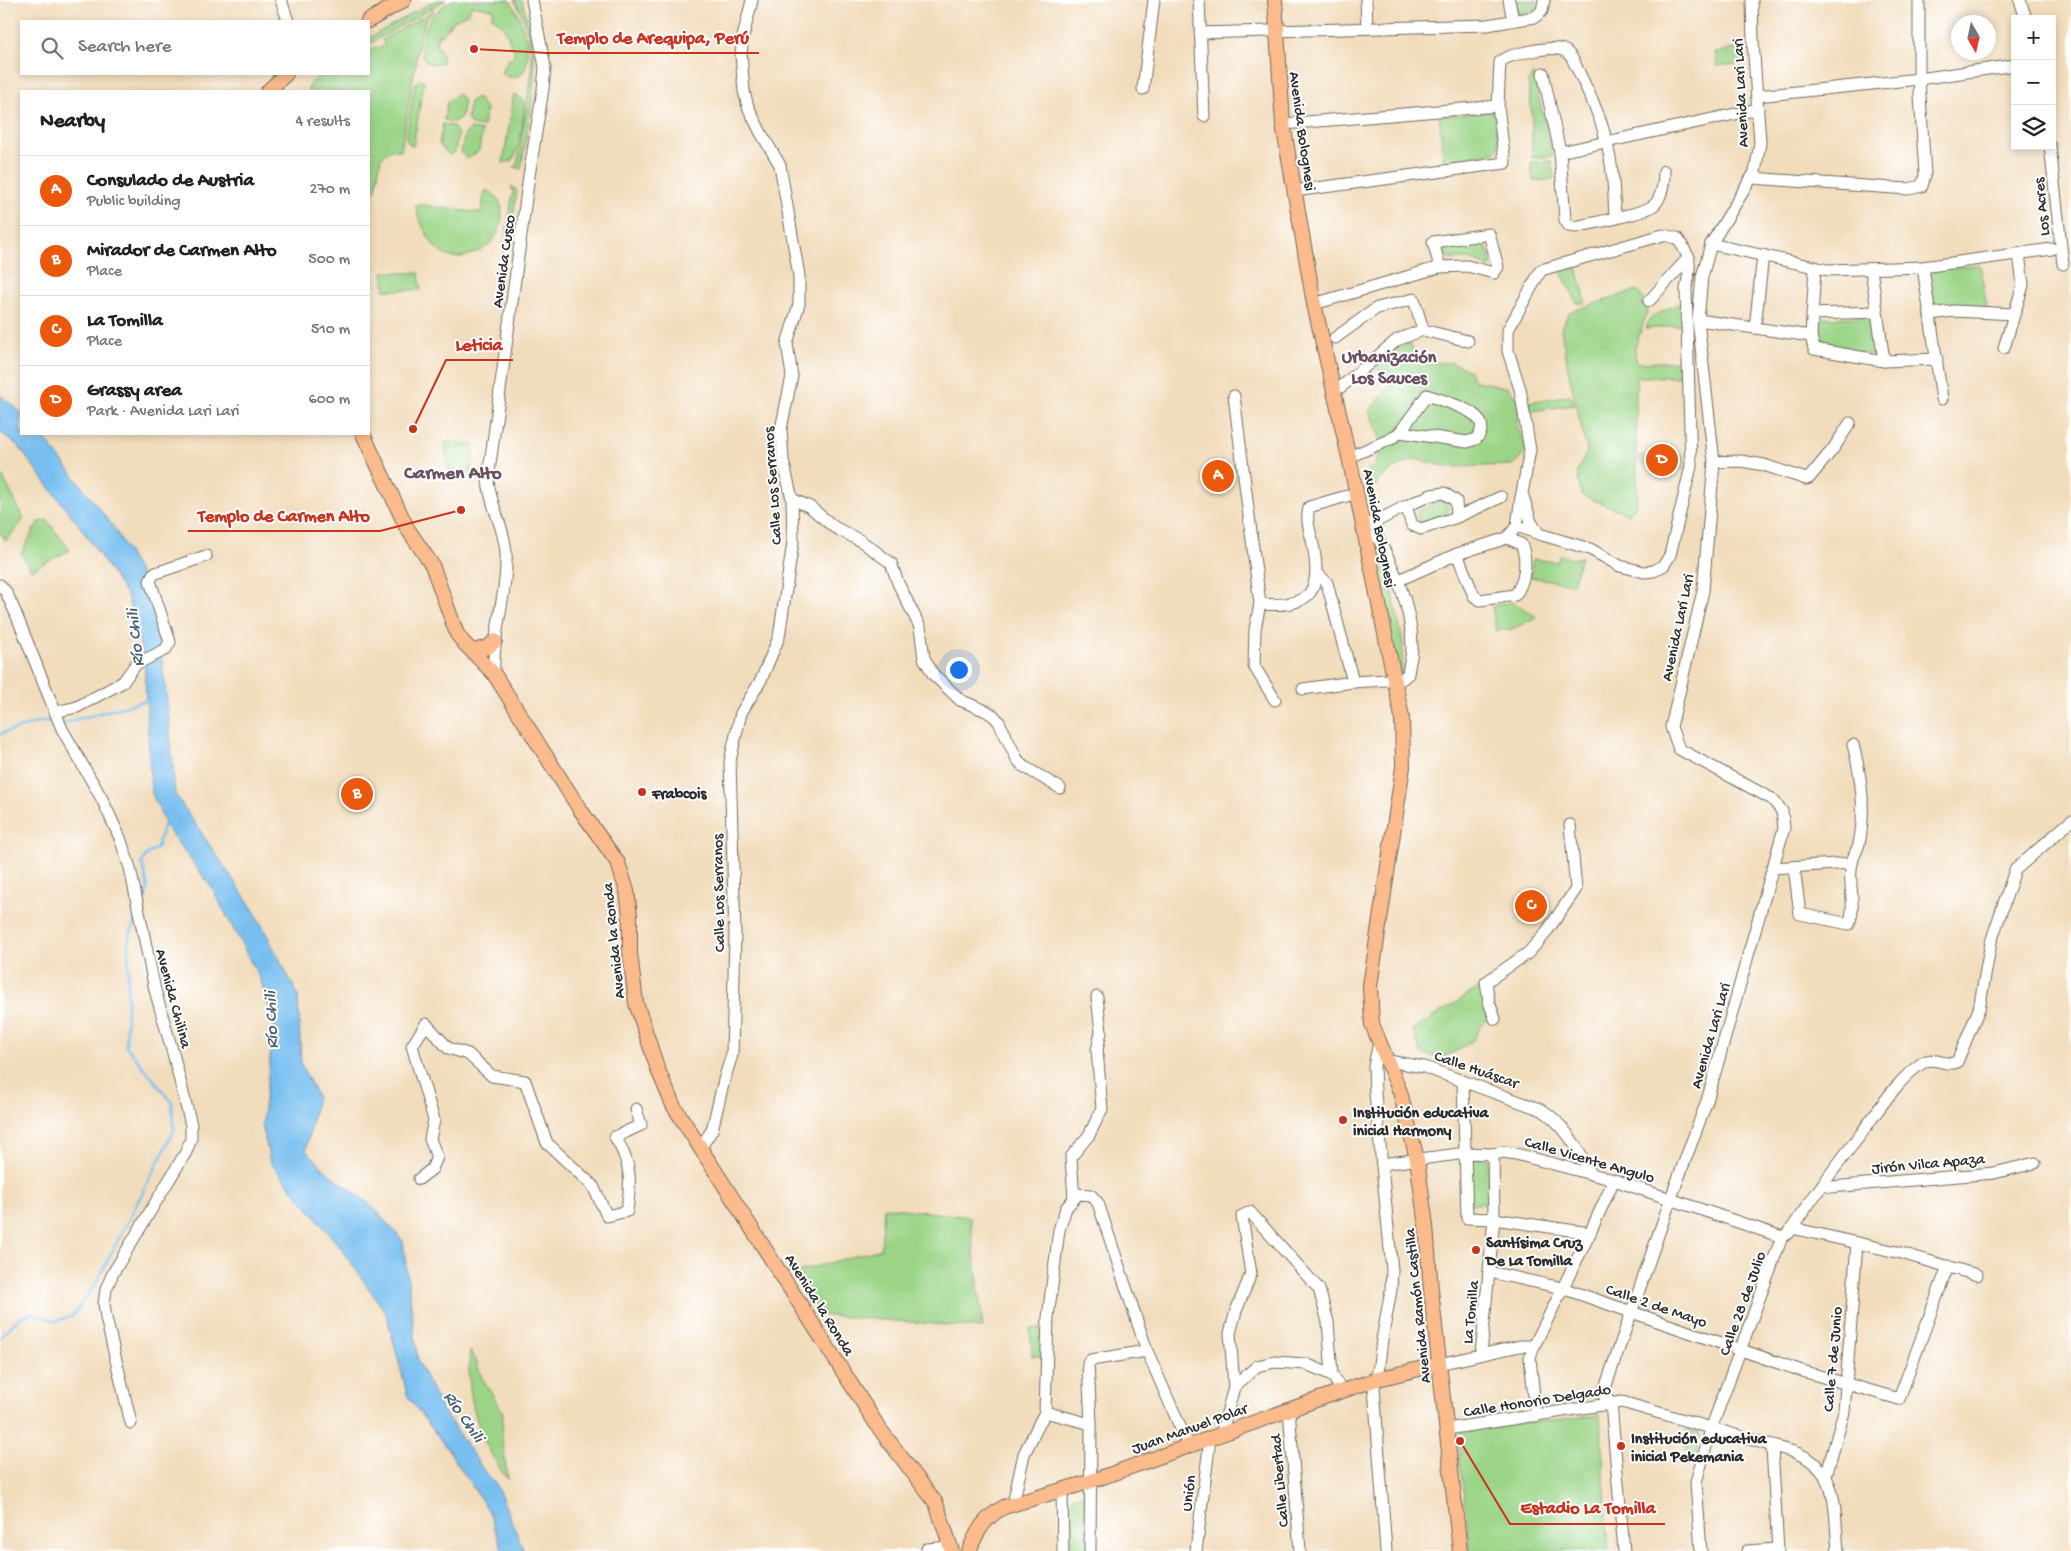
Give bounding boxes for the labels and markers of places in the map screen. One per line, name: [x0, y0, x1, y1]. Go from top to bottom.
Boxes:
callout: Templo de Arequipa, Perú: [547, 20, 759, 53]
callout: Leticia: [446, 327, 513, 360]
pin: D: [1646, 441, 1678, 479]
pin: A: [1202, 457, 1234, 495]
callout: Templo de Carmen Alto: [188, 498, 380, 531]
pin: B: [341, 775, 373, 813]
marker: Frabcois: [636, 786, 648, 798]
place label: Frabcois: [651, 786, 707, 805]
pin: C: [1515, 887, 1547, 925]
place label: Institución educativa inicial Harmony: [1353, 1105, 1489, 1142]
marker: Institución educativa inicial Harmony: [1337, 1114, 1349, 1126]
place label: Santísima Cruz De La Tomilla: [1484, 1235, 1583, 1272]
marker: Santísima Cruz De La Tomilla: [1470, 1244, 1482, 1256]
place label: Institución educativa inicial Pekemania: [1631, 1431, 1767, 1468]
marker: Institución educativa inicial Pekemania: [1615, 1440, 1627, 1452]
callout: Estadio La Tomilla: [1510, 1491, 1665, 1524]

